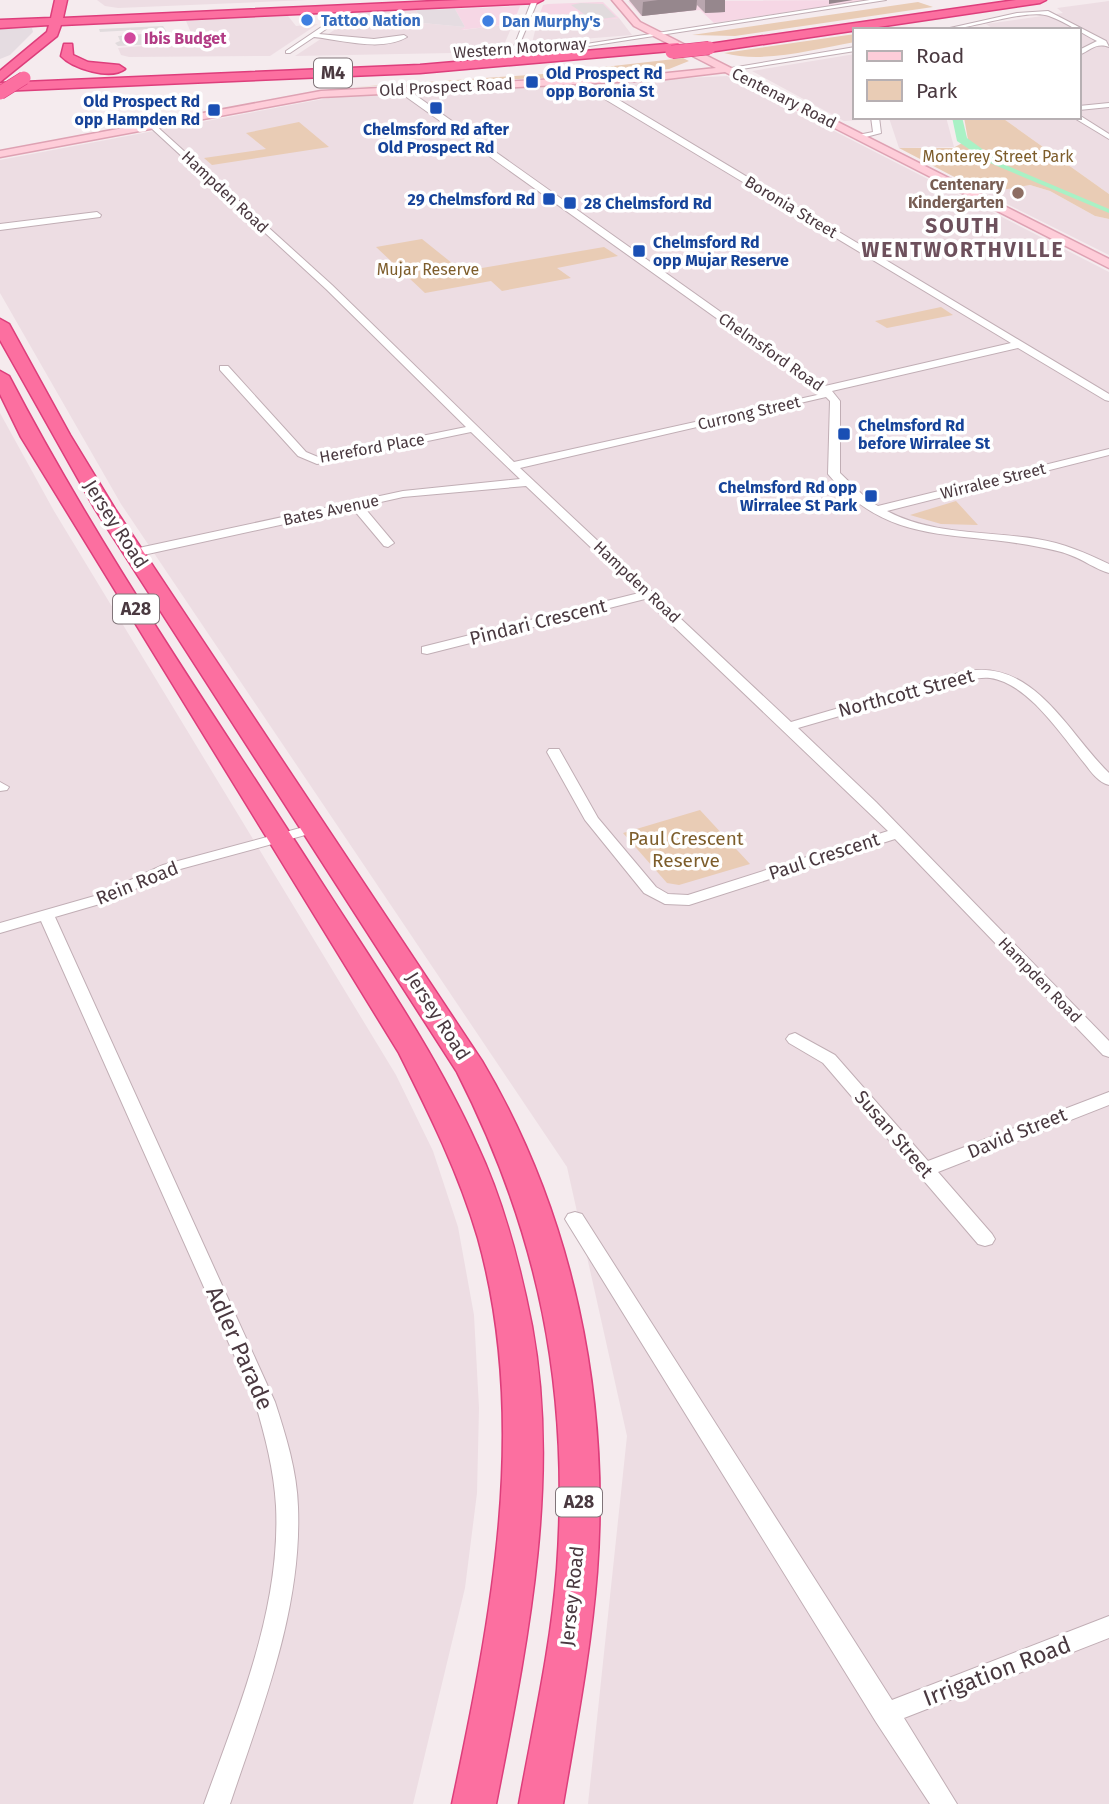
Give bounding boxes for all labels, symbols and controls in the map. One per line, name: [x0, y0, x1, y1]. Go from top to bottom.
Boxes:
place label: Tattoo Nation: [321, 11, 421, 30]
marker: Tattoo Nation: [299, 12, 315, 28]
place label: Dan Murphy's: [502, 12, 601, 31]
marker: Dan Murphy's: [480, 13, 496, 29]
legend: [853, 28, 1081, 119]
place label: Ibis Budget: [144, 29, 227, 48]
marker: Ibis Budget: [122, 30, 138, 46]
street label: Western Motorway: [453, 34, 588, 62]
text: Road: [916, 43, 964, 69]
road number: M4: [314, 58, 352, 88]
place label: Old Prospect Rd opp Boronia St: [546, 64, 663, 101]
street label: Centenary Road: [729, 64, 839, 132]
street label: Old Prospect Road: [379, 74, 513, 100]
marker: Old Prospect Rd opp Boronia St: [524, 74, 540, 90]
text: Park: [916, 78, 958, 104]
place label: Old Prospect Rd opp Hampden Rd: [75, 92, 200, 129]
marker: Chelmsford Rd after Old Prospect Rd: [428, 100, 444, 116]
marker: Old Prospect Rd opp Hampden Rd: [206, 102, 222, 118]
place label: Chelmsford Rd after Old Prospect Rd: [363, 120, 510, 157]
street label: Hampden Road: [178, 147, 272, 237]
park label: Monterey Street Park: [922, 147, 1074, 166]
street label: Boronia Street: [741, 172, 841, 242]
place label: Centenary Kindergarten: [908, 175, 1005, 212]
marker: Centenary Kindergarten: [1010, 185, 1026, 201]
place label: 29 Chelmsford Rd: [408, 190, 535, 209]
marker: 29 Chelmsford Rd: [541, 191, 557, 207]
place label: 28 Chelmsford Rd: [584, 194, 712, 213]
marker: 28 Chelmsford Rd: [562, 195, 578, 211]
district label: SOUTH WENTWORTHVILLE: [862, 213, 1064, 263]
place label: Chelmsford Rd opp Mujar Reserve: [653, 233, 789, 270]
marker: Chelmsford Rd opp Mujar Reserve: [631, 243, 647, 259]
park label: Mujar Reserve: [377, 260, 479, 279]
street label: Chelmsford Road: [715, 309, 827, 395]
street label: Currong Street: [696, 392, 802, 434]
place label: Chelmsford Rd before Wirralee St: [858, 416, 991, 453]
marker: Chelmsford Rd before Wirralee St: [836, 426, 852, 442]
street label: Hereford Place: [318, 429, 426, 467]
street label: Wirralee Street: [938, 459, 1048, 503]
street label: Jersey Road: [79, 476, 153, 572]
place label: Chelmsford Rd opp Wirralee St Park: [718, 478, 857, 515]
marker: Chelmsford Rd opp Wirralee St Park: [863, 488, 879, 504]
street label: Bates Avenue: [281, 491, 381, 529]
street label: Hampden Road: [590, 537, 684, 627]
road number: A28: [113, 594, 159, 624]
street label: Pindari Crescent: [467, 594, 609, 650]
street label: Northcott Street: [836, 664, 976, 722]
park label: Paul Crescent Reserve: [628, 827, 744, 872]
street label: Paul Crescent: [766, 827, 883, 885]
street label: Rein Road: [92, 856, 182, 910]
street label: Hampden Road: [994, 933, 1086, 1027]
street label: Jersey Road: [401, 968, 475, 1064]
street label: Susan Street: [850, 1086, 938, 1182]
street label: David Street: [964, 1103, 1070, 1163]
street label: Adler Parade: [200, 1282, 280, 1414]
road number: A28: [556, 1488, 602, 1517]
street label: Jersey Road: [555, 1545, 589, 1647]
street label: Irrigation Road: [919, 1630, 1075, 1712]

